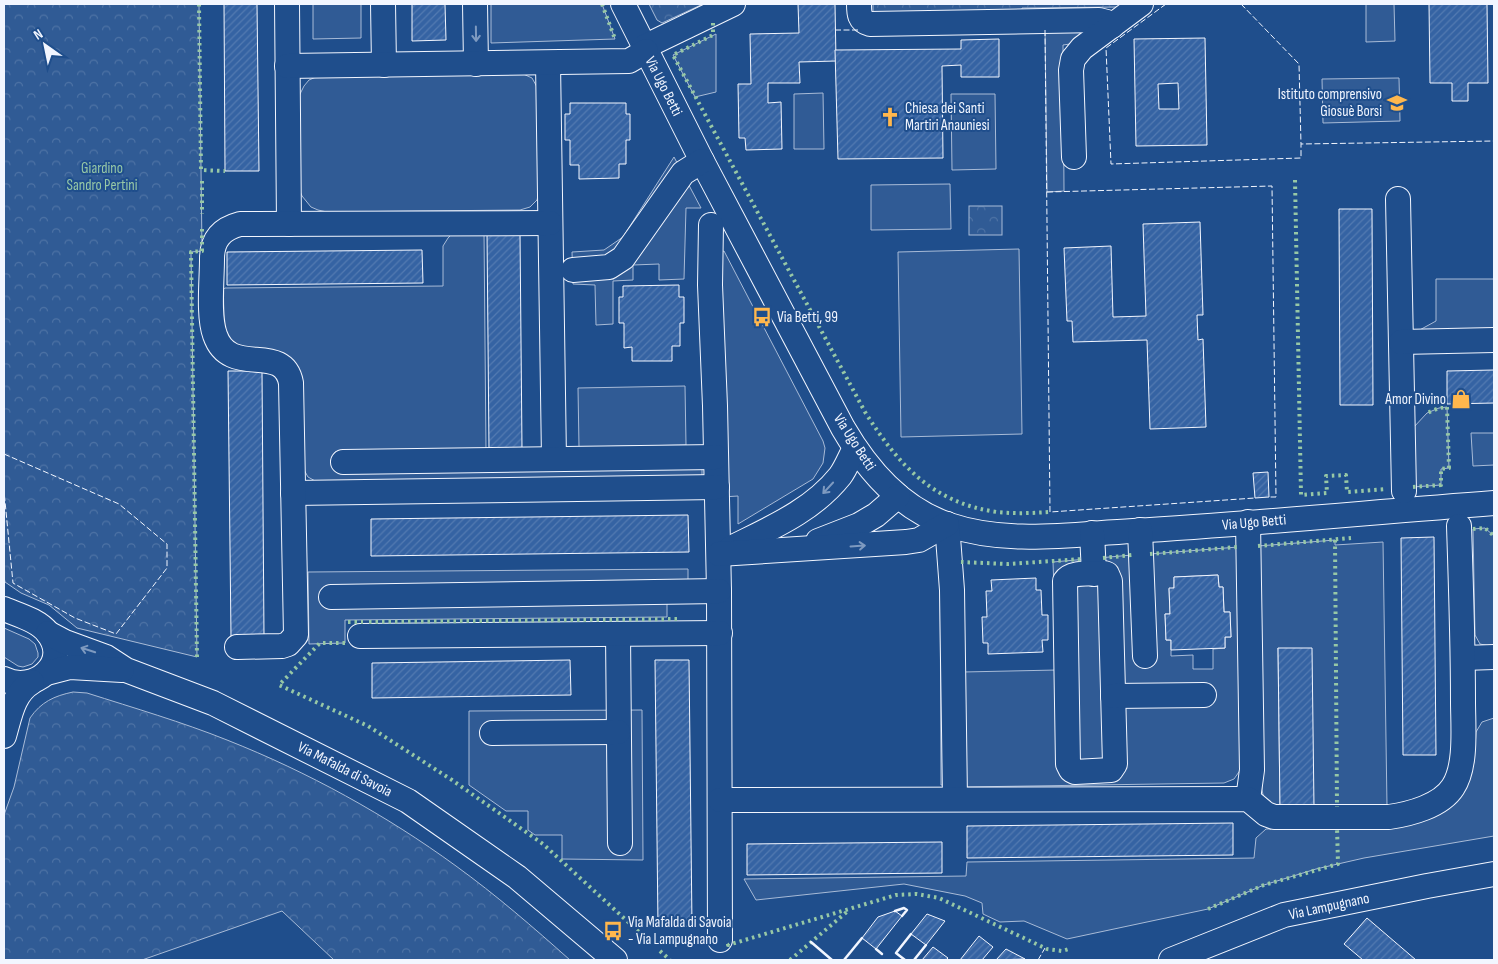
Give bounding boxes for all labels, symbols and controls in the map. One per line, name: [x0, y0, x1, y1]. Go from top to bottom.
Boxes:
north arrow: [20, 20, 70, 70]
text: N: [30, 25, 46, 44]
one-way arrow: [471, 26, 481, 42]
street label: Via Ugo Betti: [641, 53, 687, 119]
place label: Istituto comprensivo Giosuè Borsi: [1278, 85, 1382, 121]
school or university icon: Istituto comprensivo Giosuè Borsi: [1386, 92, 1408, 114]
place label: Chiesa dei Santi Martiri Anauniesi: [905, 99, 990, 135]
church icon: Chiesa dei Santi Martiri Anauniesi: [879, 106, 901, 128]
park label: Giardino Sandro Pertini: [67, 159, 138, 195]
bus stop icon: Via Betti, 99: [751, 306, 773, 328]
place label: Via Betti, 99: [777, 308, 838, 327]
shop icon: Amor Divino: [1450, 388, 1472, 410]
place label: Amor Divino: [1384, 390, 1446, 409]
street label: Via Ugo Betti: [829, 410, 880, 475]
one-way arrow: [822, 482, 834, 495]
street label: Via Ugo Betti: [1221, 510, 1287, 535]
one-way arrow: [850, 541, 866, 550]
one-way arrow: [80, 644, 96, 654]
street label: Via Mafalda di Savoia: [294, 737, 395, 802]
street label: Via Lampugnano: [1287, 889, 1371, 924]
place label: Via Mafalda di Savoia - Via Lampugnano: [628, 913, 732, 949]
bus stop icon: Via Mafalda di Savoia - Via Lampugnano: [602, 920, 624, 942]

